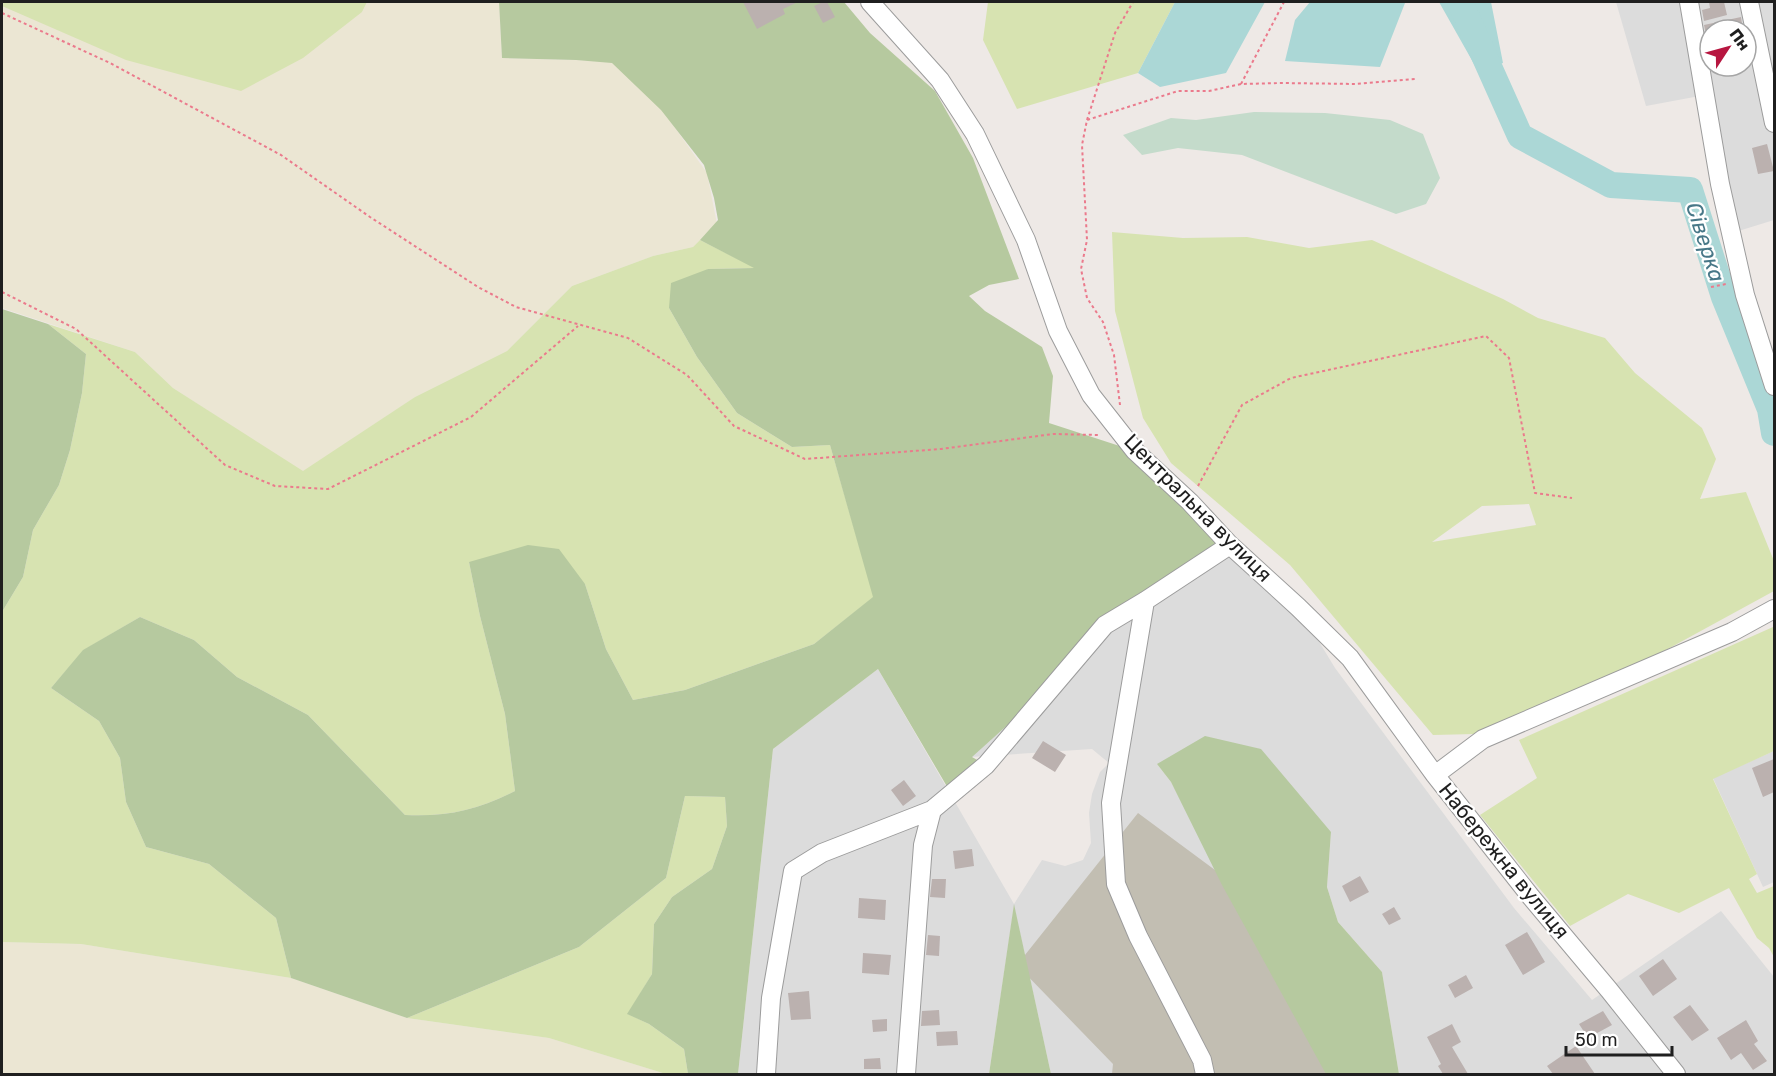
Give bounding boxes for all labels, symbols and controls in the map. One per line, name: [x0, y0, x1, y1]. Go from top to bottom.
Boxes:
north arrow: [1698, 18, 1758, 78]
text: Пн: [1726, 25, 1754, 54]
water label: Сіверка: [1680, 199, 1731, 286]
street label: Центральна вулиця: [1119, 428, 1278, 587]
street label: Набережна вулиця: [1434, 778, 1575, 944]
scale bar: [1566, 1019, 1672, 1057]
text: 50 m: [1575, 1029, 1618, 1051]

